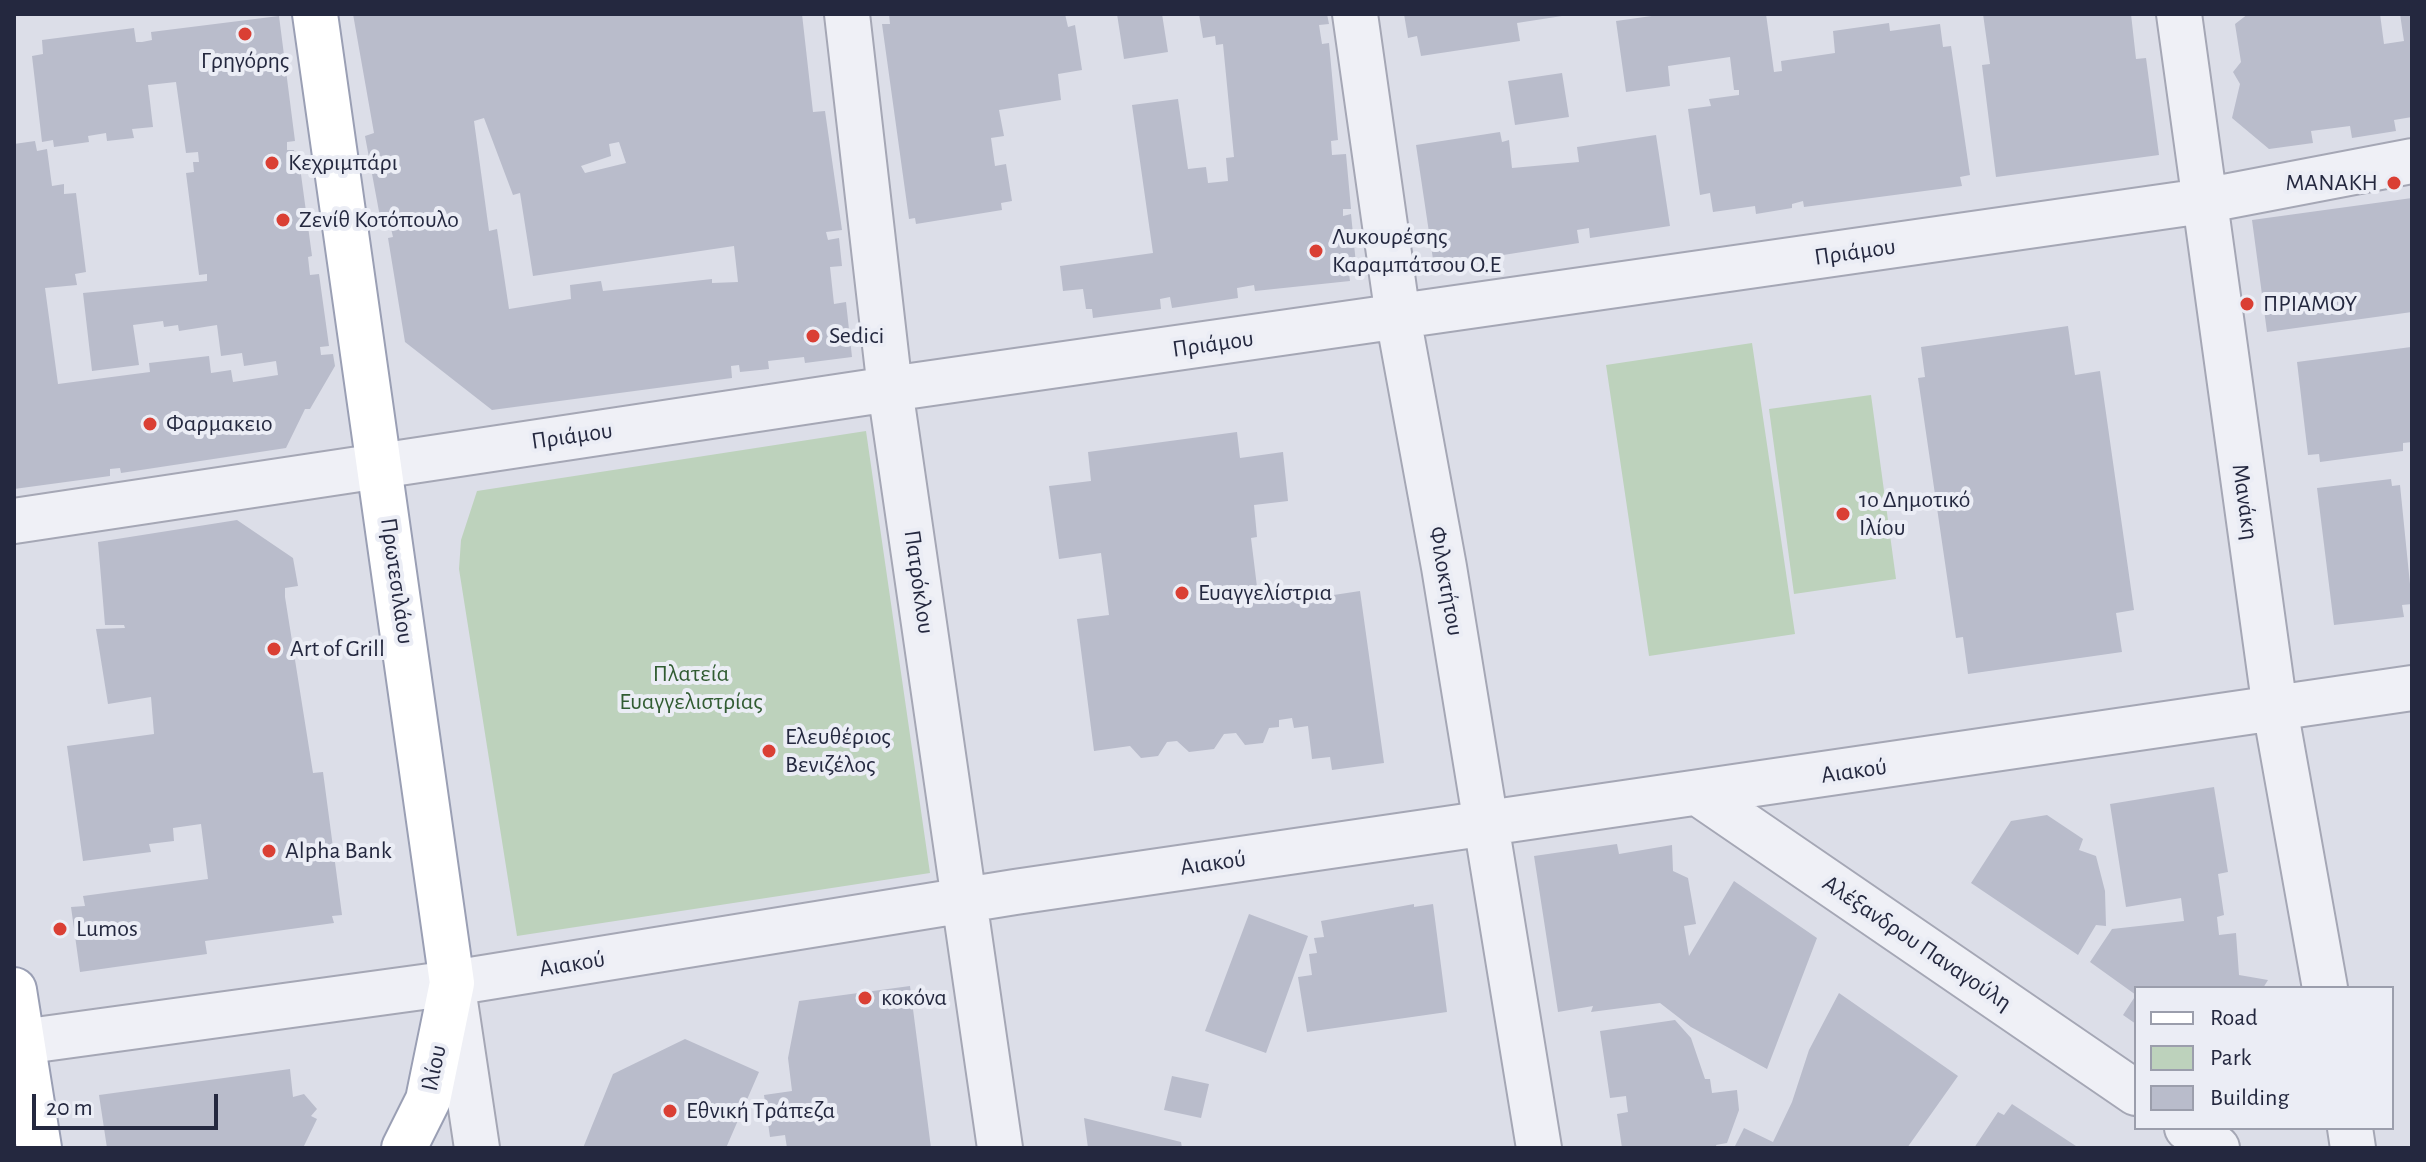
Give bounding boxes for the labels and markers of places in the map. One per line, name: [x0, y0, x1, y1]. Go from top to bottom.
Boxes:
marker: Γρηγόρης: [236, 25, 254, 43]
place label: Γρηγόρης: [201, 47, 289, 75]
place label: Κεχριμπάρι: [288, 149, 398, 177]
marker: Κεχριμπάρι: [263, 154, 281, 172]
place label: ΜΑΝΑΚΗ: [2285, 169, 2378, 197]
marker: ΜΑΝΑΚΗ: [2385, 174, 2403, 192]
place label: Ζενίθ Κοτόπουλο: [299, 206, 459, 234]
marker: Ζενίθ Κοτόπουλο: [274, 211, 292, 229]
place label: Λυκουρέσης Καραμπάτσου Ο.Ε: [1332, 223, 1501, 279]
marker: Λυκουρέσης Καραμπάτσου Ο.Ε: [1307, 242, 1325, 260]
place label: ΠΡΙΑΜΟΥ: [2263, 290, 2357, 318]
marker: ΠΡΙΑΜΟΥ: [2238, 295, 2256, 313]
place label: Sedici: [829, 322, 884, 350]
marker: Sedici: [804, 327, 822, 345]
place label: Φαρμακειο: [166, 410, 273, 438]
marker: Φαρμακειο: [141, 415, 159, 433]
place label: 1ο Δημοτικό Ιλίου: [1859, 486, 1970, 542]
marker: 1ο Δημοτικό Ιλίου: [1834, 505, 1852, 523]
place label: Ευαγγελίστρια: [1198, 579, 1332, 607]
marker: Ευαγγελίστρια: [1173, 584, 1191, 602]
place label: Art of Grill: [290, 635, 385, 663]
marker: Art of Grill: [265, 640, 283, 658]
place label: Ελευθέριος Βενιζέλος: [785, 723, 891, 779]
marker: Ελευθέριος Βενιζέλος: [760, 742, 778, 760]
place label: Alpha Bank: [285, 837, 392, 865]
marker: Alpha Bank: [260, 842, 278, 860]
place label: Lumos: [76, 915, 138, 943]
marker: Lumos: [51, 920, 69, 938]
place label: κοκόνα: [881, 984, 947, 1012]
marker: κοκόνα: [856, 989, 874, 1007]
place label: Εθνική Τράπεζα: [686, 1097, 835, 1125]
marker: Εθνική Τράπεζα: [661, 1102, 679, 1120]

